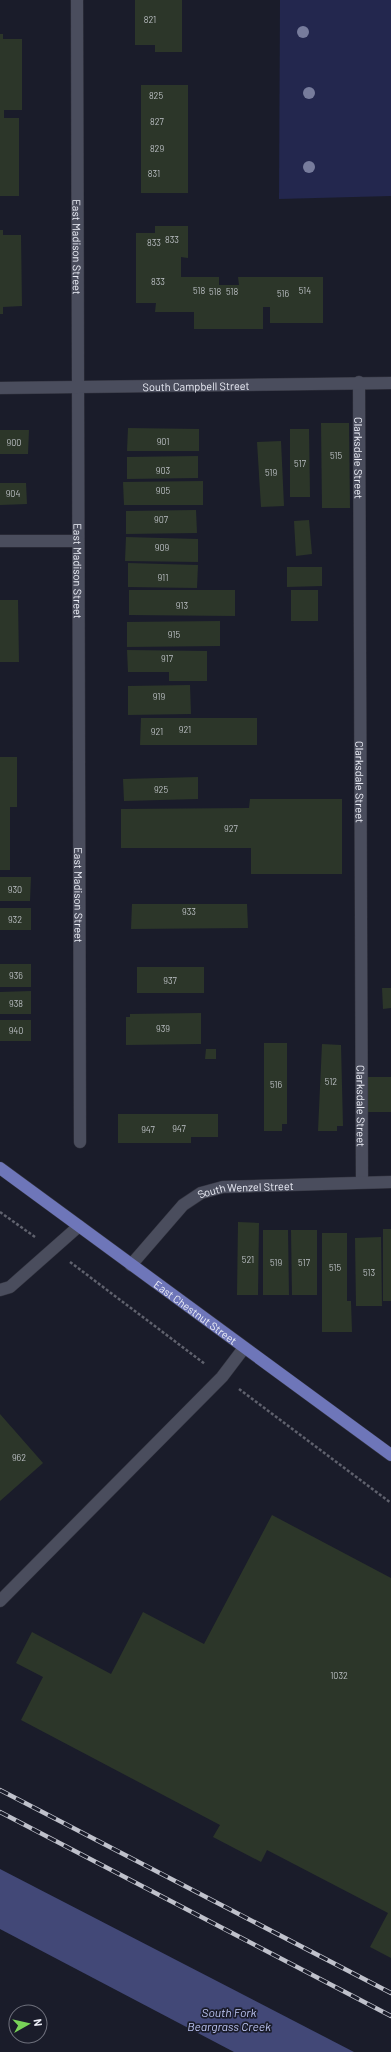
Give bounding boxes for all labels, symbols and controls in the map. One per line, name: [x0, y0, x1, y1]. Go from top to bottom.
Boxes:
house number: 821: [144, 14, 156, 25]
house number: 825: [149, 90, 163, 101]
house number: 827: [150, 116, 165, 127]
house number: 829: [150, 143, 164, 154]
house number: 831: [148, 168, 160, 179]
street label: East Madison Street: [71, 199, 84, 295]
house number: 833: [165, 234, 179, 245]
house number: 833: [147, 237, 161, 248]
house number: 833: [151, 276, 165, 287]
house number: 518: [193, 285, 205, 296]
house number: 514: [299, 285, 311, 296]
house number: 518: [209, 286, 221, 297]
house number: 518: [226, 286, 238, 297]
house number: 516: [277, 288, 289, 299]
street label: South Campbell Street: [142, 378, 250, 393]
street label: Clarksdale Street: [353, 417, 366, 499]
house number: 901: [157, 436, 169, 447]
house number: 900: [7, 437, 21, 448]
house number: 515: [330, 450, 342, 461]
house number: 517: [294, 458, 307, 469]
house number: 903: [156, 465, 171, 476]
house number: 519: [265, 467, 277, 478]
house number: 905: [156, 485, 171, 496]
house number: 904: [6, 488, 20, 499]
house number: 907: [154, 514, 169, 525]
street label: East Madison Street: [72, 523, 85, 619]
house number: 909: [155, 542, 170, 553]
house number: 911: [158, 572, 168, 583]
house number: 913: [176, 600, 189, 611]
house number: 915: [168, 629, 181, 640]
house number: 917: [161, 653, 174, 664]
house number: 919: [153, 691, 165, 702]
house number: 921: [179, 724, 191, 735]
house number: 921: [151, 726, 163, 737]
street label: Clarksdale Street: [354, 741, 367, 823]
house number: 925: [154, 784, 168, 795]
house number: 927: [224, 823, 239, 834]
street label: East Madison Street: [73, 847, 86, 943]
house number: 930: [8, 884, 22, 895]
house number: 933: [182, 906, 196, 917]
house number: 932: [8, 914, 22, 925]
house number: 936: [9, 970, 23, 981]
house number: 937: [163, 975, 178, 986]
house number: 938: [9, 998, 23, 1009]
house number: 939: [156, 1023, 170, 1034]
house number: 940: [9, 1025, 23, 1036]
street label: Clarksdale Street: [355, 1065, 368, 1147]
house number: 512: [325, 1076, 337, 1087]
house number: 516: [270, 1079, 282, 1090]
house number: 947: [172, 1123, 187, 1134]
house number: 947: [141, 1124, 156, 1135]
street label: South Wenzel Street: [194, 1178, 294, 1200]
house number: 521: [242, 1254, 254, 1265]
house number: 519: [270, 1257, 282, 1268]
house number: 517: [298, 1257, 311, 1268]
house number: 515: [329, 1262, 341, 1273]
house number: 513: [363, 1267, 375, 1278]
street label: East Chestnut Street: [152, 1277, 240, 1346]
house number: 962: [12, 1452, 26, 1463]
house number: 1032: [330, 1670, 348, 1681]
north arrow: [8, 2004, 48, 2044]
water label: South Fork Beargrass Creek: [187, 2005, 271, 2033]
text: N: [31, 2018, 45, 2027]

